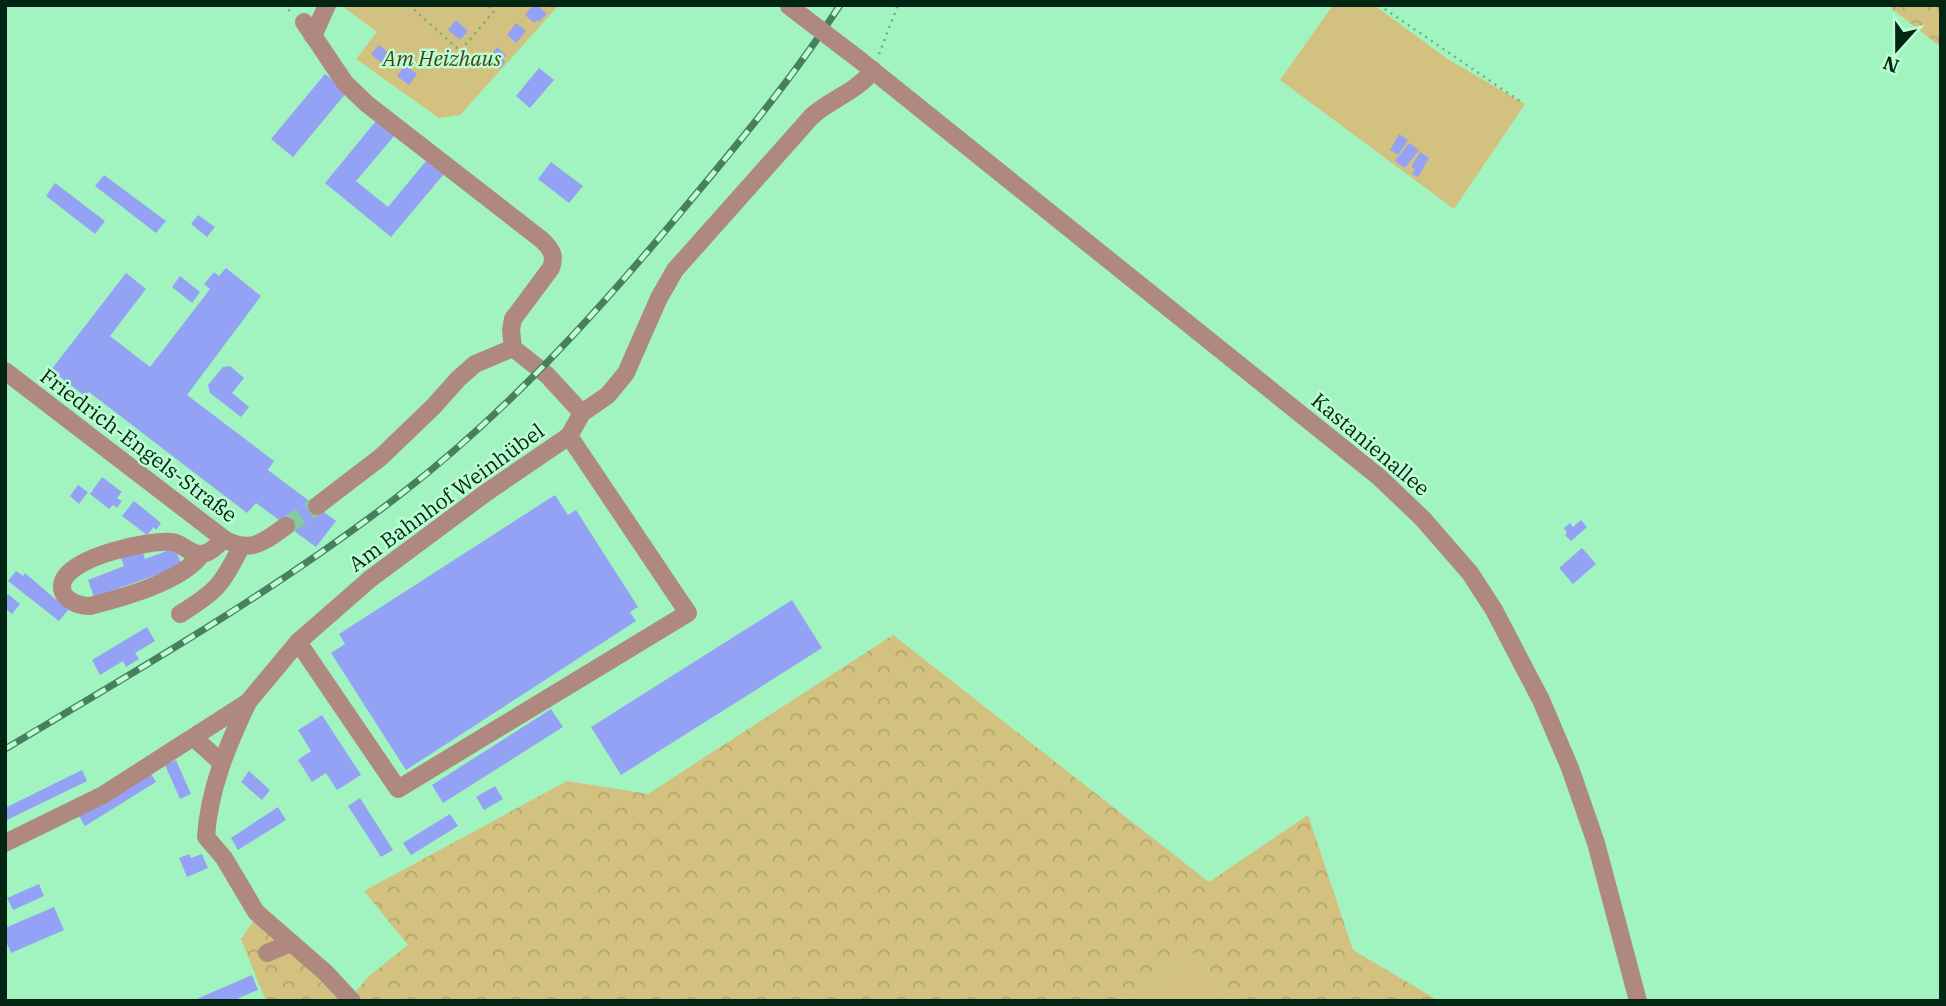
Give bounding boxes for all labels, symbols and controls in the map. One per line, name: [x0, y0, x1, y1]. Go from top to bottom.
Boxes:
north arrow: [1862, 14, 1932, 84]
park label: Am Heizhaus: [381, 44, 501, 72]
text: N: [1880, 51, 1902, 79]
street label: Friedrich-Engels-Straße: [35, 362, 243, 528]
street label: Kastanienallee: [1306, 386, 1436, 502]
street label: Am Bahnhof Weinhübel: [343, 417, 549, 577]

